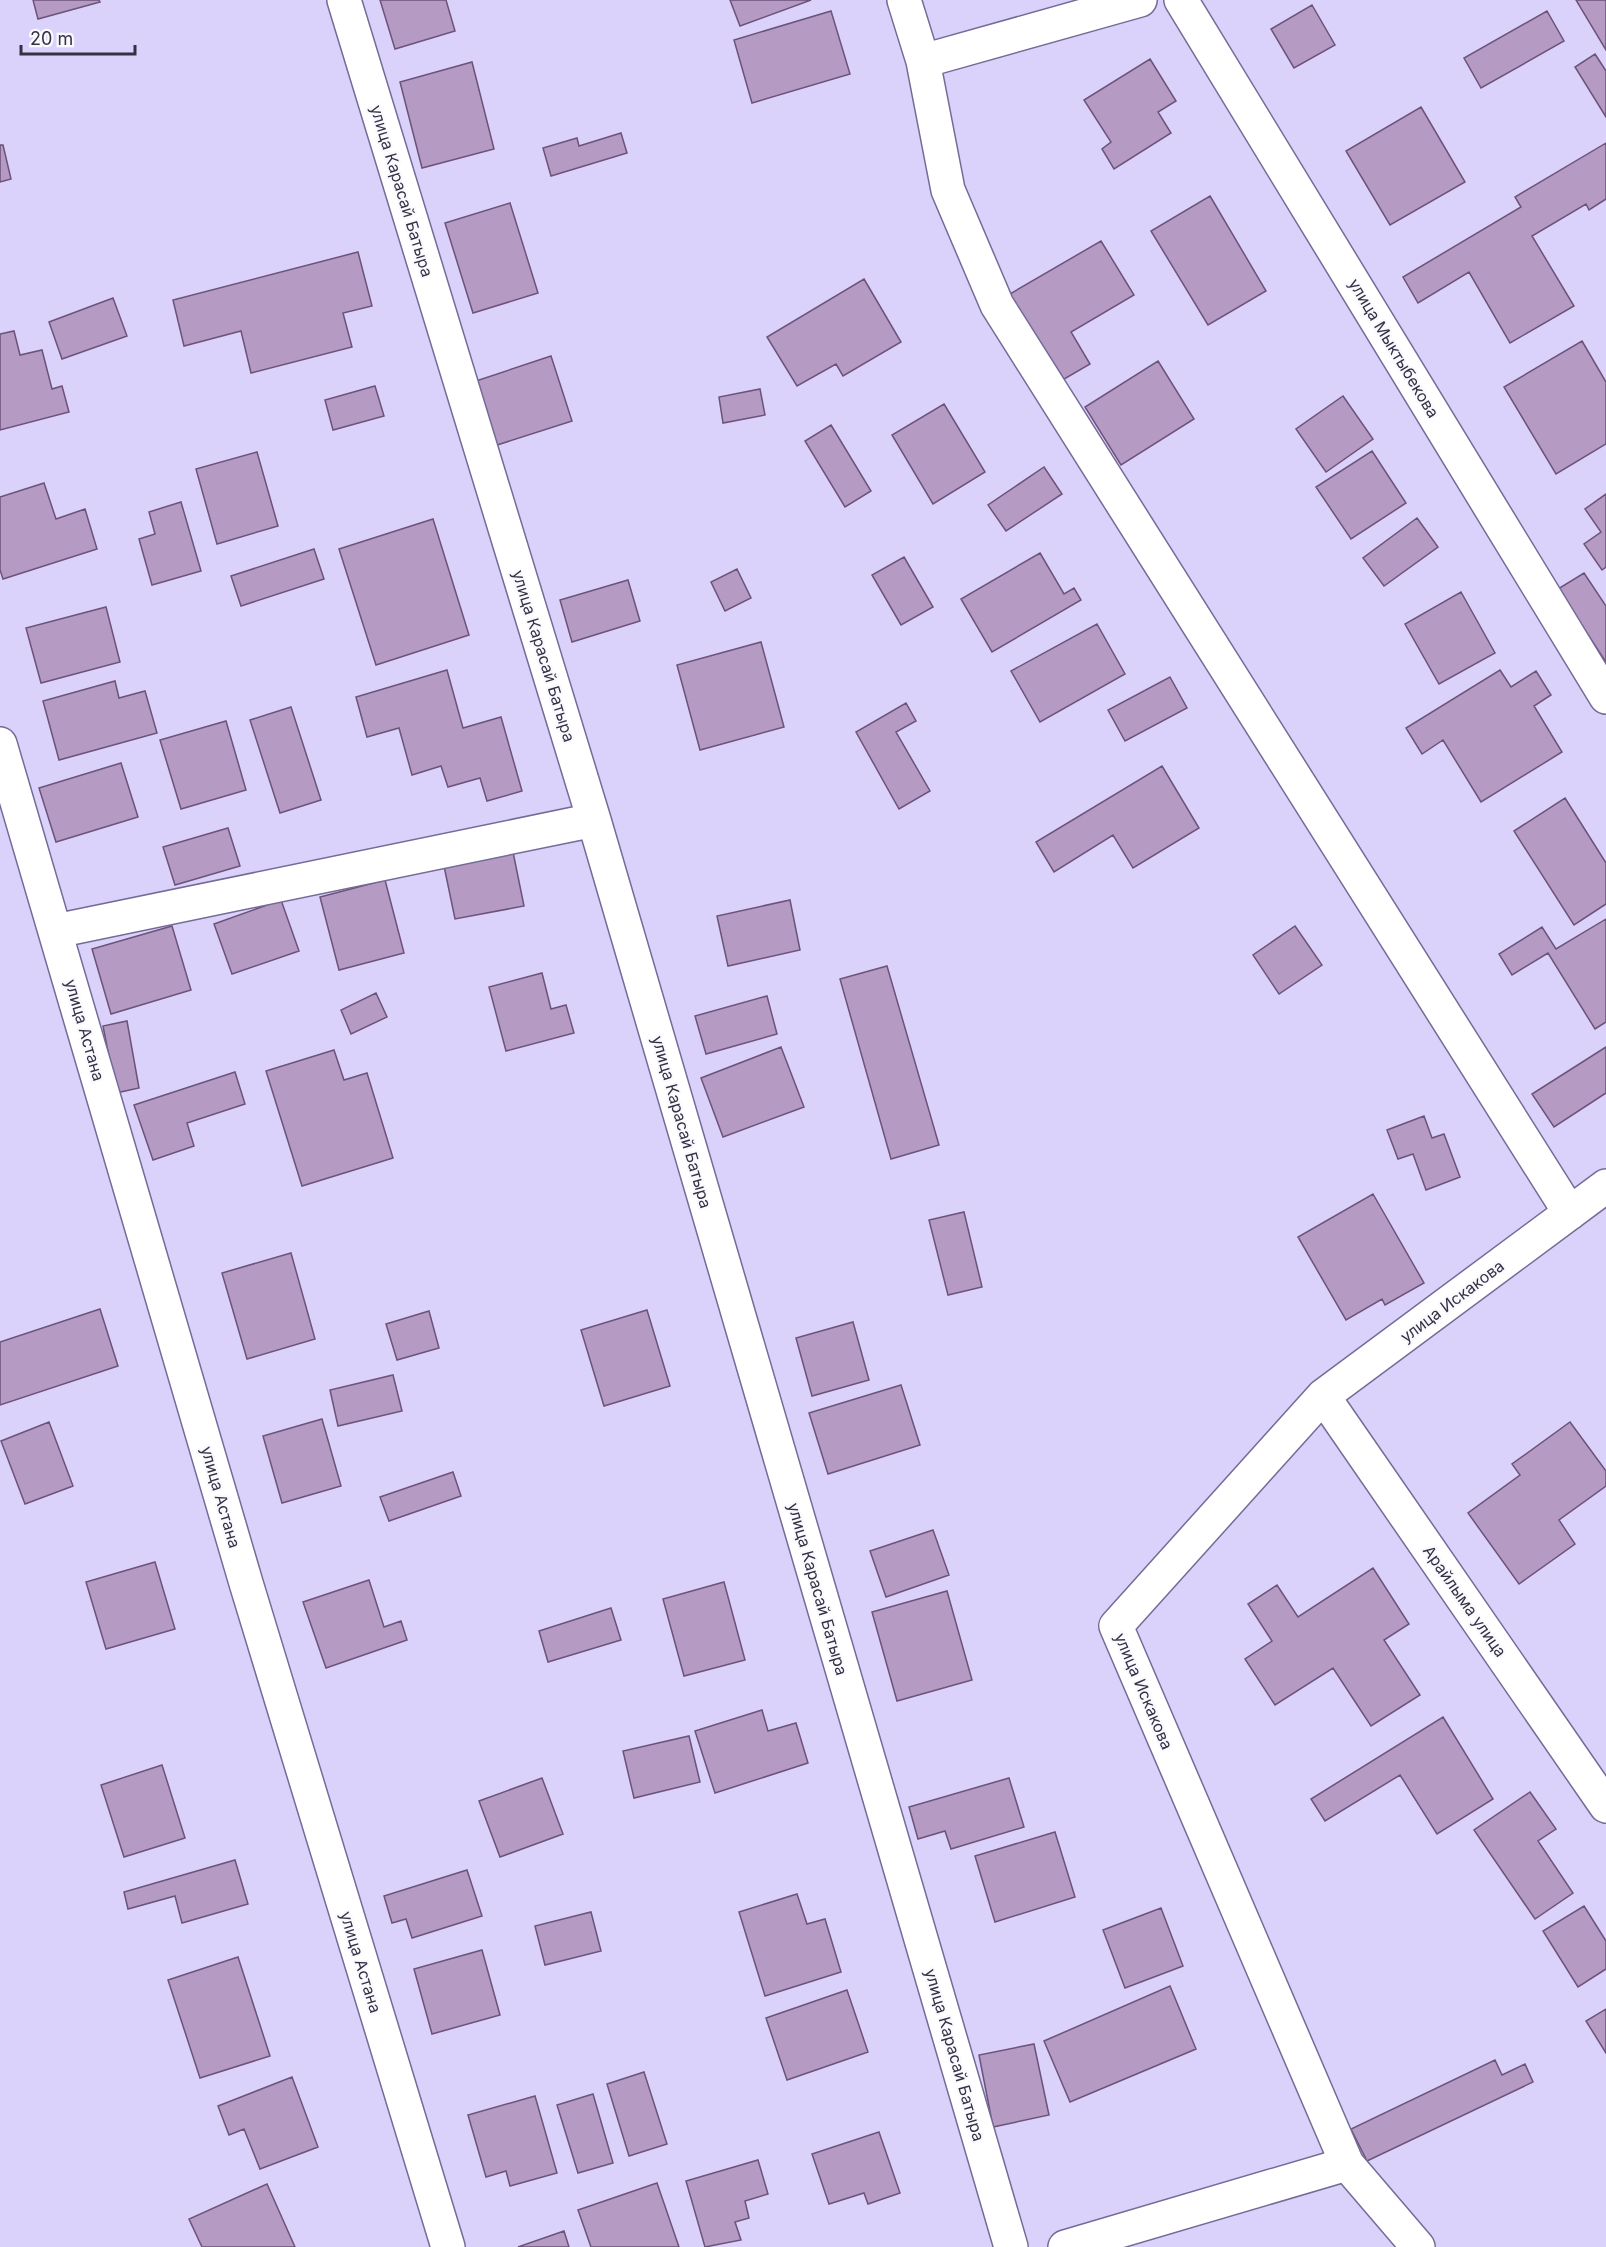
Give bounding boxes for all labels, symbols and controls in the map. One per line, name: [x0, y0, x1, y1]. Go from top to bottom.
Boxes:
scale bar: [21, 18, 135, 56]
text: 20 m: [30, 28, 73, 49]
street label: улица Карасай Батыра: [366, 103, 438, 279]
street label: улица Мыктыбекова: [1344, 275, 1444, 421]
street label: улица Карасай Батыра: [508, 568, 580, 744]
street label: улица Астана: [61, 977, 109, 1083]
street label: улица Карасай Батыра: [648, 1033, 716, 1211]
street label: улица Искакова: [1396, 1255, 1508, 1347]
street label: улица Астана: [197, 1444, 245, 1550]
street label: улица Карасай Батыра: [784, 1500, 852, 1678]
street label: Арайлыма улица: [1419, 1541, 1511, 1661]
street label: улица Искакова: [1110, 1630, 1178, 1752]
street label: улица Астана: [336, 1909, 386, 2015]
street label: улица Карасай Батыра: [921, 1966, 989, 2144]

